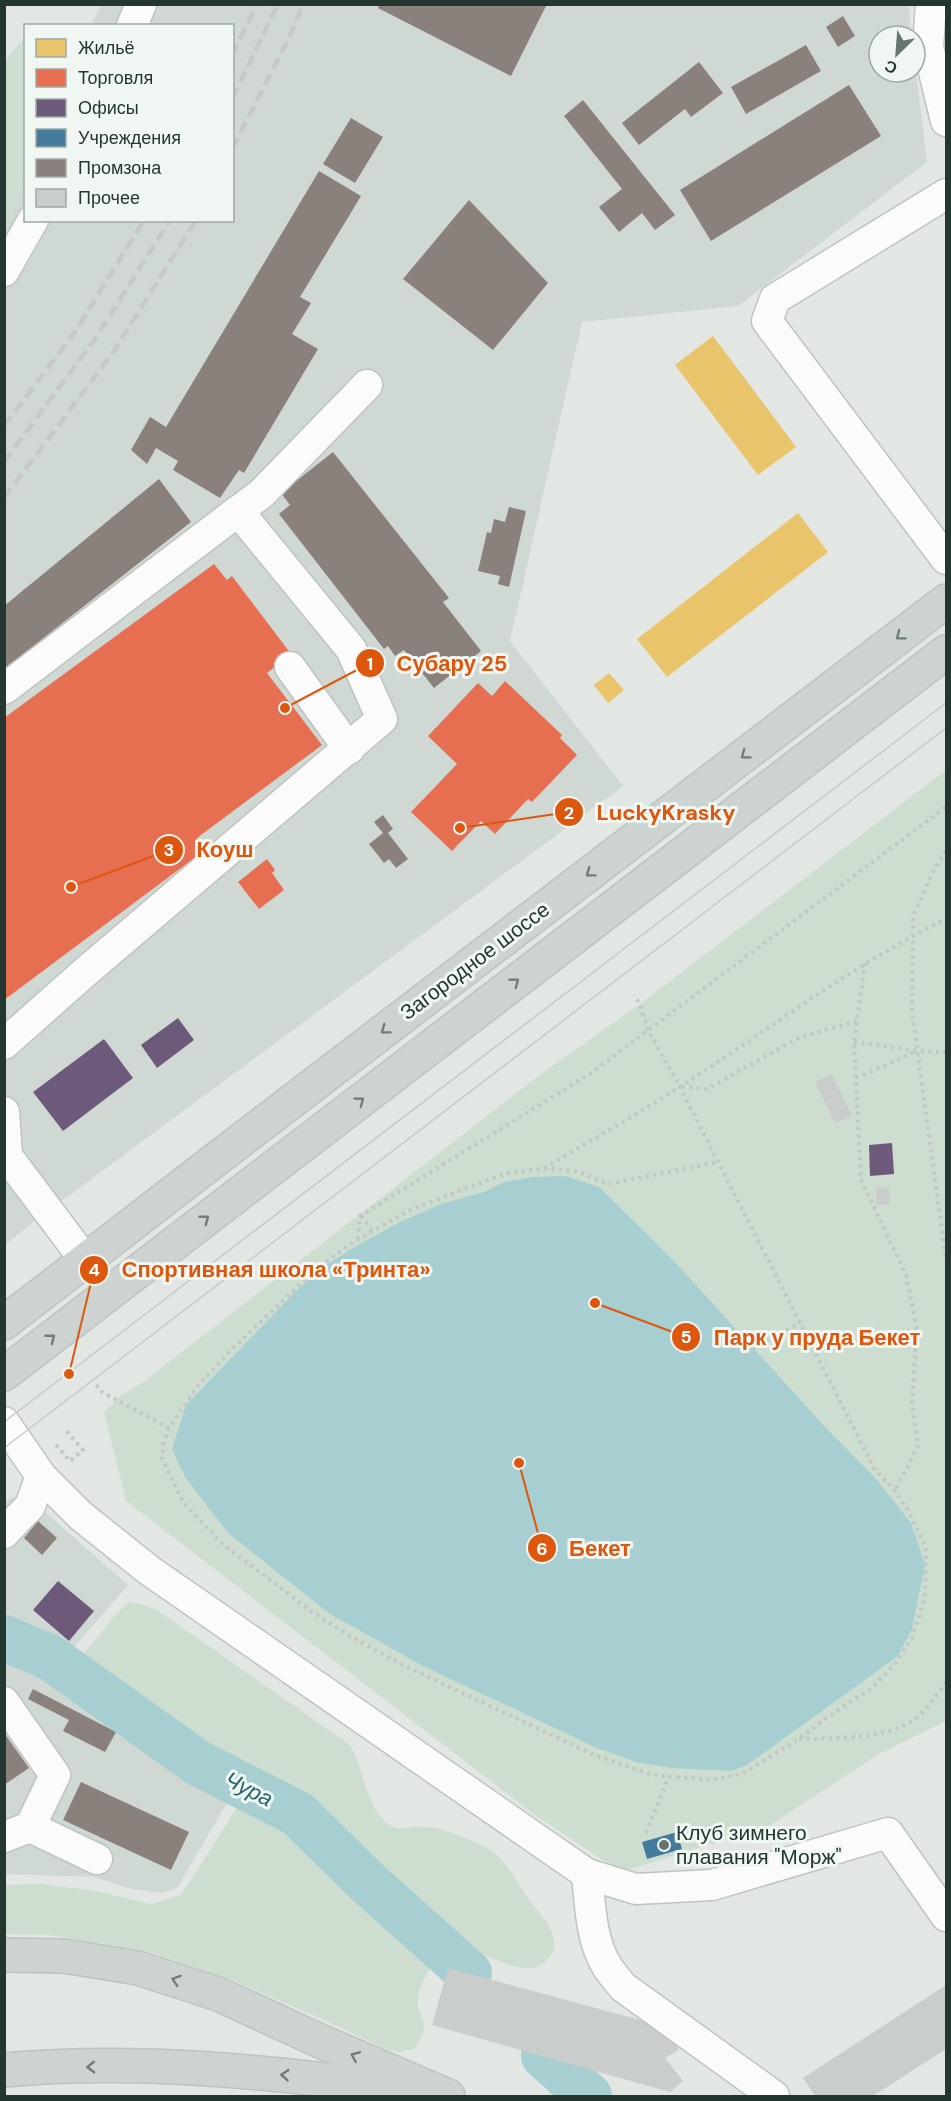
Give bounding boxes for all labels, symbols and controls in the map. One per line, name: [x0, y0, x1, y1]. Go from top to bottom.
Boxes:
legend: [24, 24, 234, 222]
north arrow: [867, 24, 927, 84]
text: Жильё: [78, 36, 135, 60]
text: С: [881, 55, 901, 79]
text: Торговля: [78, 66, 153, 90]
text: Офисы: [78, 96, 139, 120]
text: Учреждения: [78, 126, 181, 150]
text: Промзона: [78, 156, 162, 180]
text: Прочее: [78, 186, 140, 210]
one-way arrow: [896, 629, 907, 640]
callout: Субару 25: [355, 643, 519, 683]
text: Субару 25: [397, 649, 507, 678]
text: 1: [367, 652, 373, 676]
one-way arrow: [741, 747, 752, 758]
callout: LuckyKrasky: [554, 792, 747, 832]
text: LuckyKrasky: [596, 798, 736, 827]
text: 2: [564, 801, 574, 825]
callout: Коуш: [154, 830, 266, 870]
text: Коуш: [196, 835, 254, 864]
text: 3: [164, 838, 174, 862]
one-way arrow: [586, 866, 597, 877]
street label: Загородное шоссе: [395, 896, 555, 1026]
one-way arrow: [508, 979, 519, 990]
one-way arrow: [381, 1022, 392, 1033]
one-way arrow: [354, 1097, 365, 1108]
one-way arrow: [199, 1216, 210, 1227]
callout: Спортивная школа «Тринта»: [79, 1250, 442, 1290]
text: Спортивная школа «Тринта»: [122, 1255, 430, 1284]
text: 4: [88, 1258, 100, 1282]
callout: Парк у пруда Бекет: [671, 1317, 932, 1357]
text: Парк у пруда Бекет: [714, 1323, 920, 1352]
text: 5: [680, 1325, 692, 1349]
one-way arrow: [44, 1334, 55, 1345]
callout: Бекет: [527, 1528, 643, 1568]
text: Бекет: [569, 1534, 631, 1563]
text: 6: [536, 1537, 548, 1561]
water label: Чура: [220, 1765, 278, 1813]
place label: Клуб зимнего плавания "Морж": [676, 1819, 842, 1871]
marker: Клуб зимнего плавания "Морж": [657, 1838, 671, 1852]
one-way arrow: [171, 1975, 182, 1988]
one-way arrow: [350, 2051, 361, 2063]
one-way arrow: [86, 2061, 95, 2073]
one-way arrow: [281, 2069, 290, 2082]

